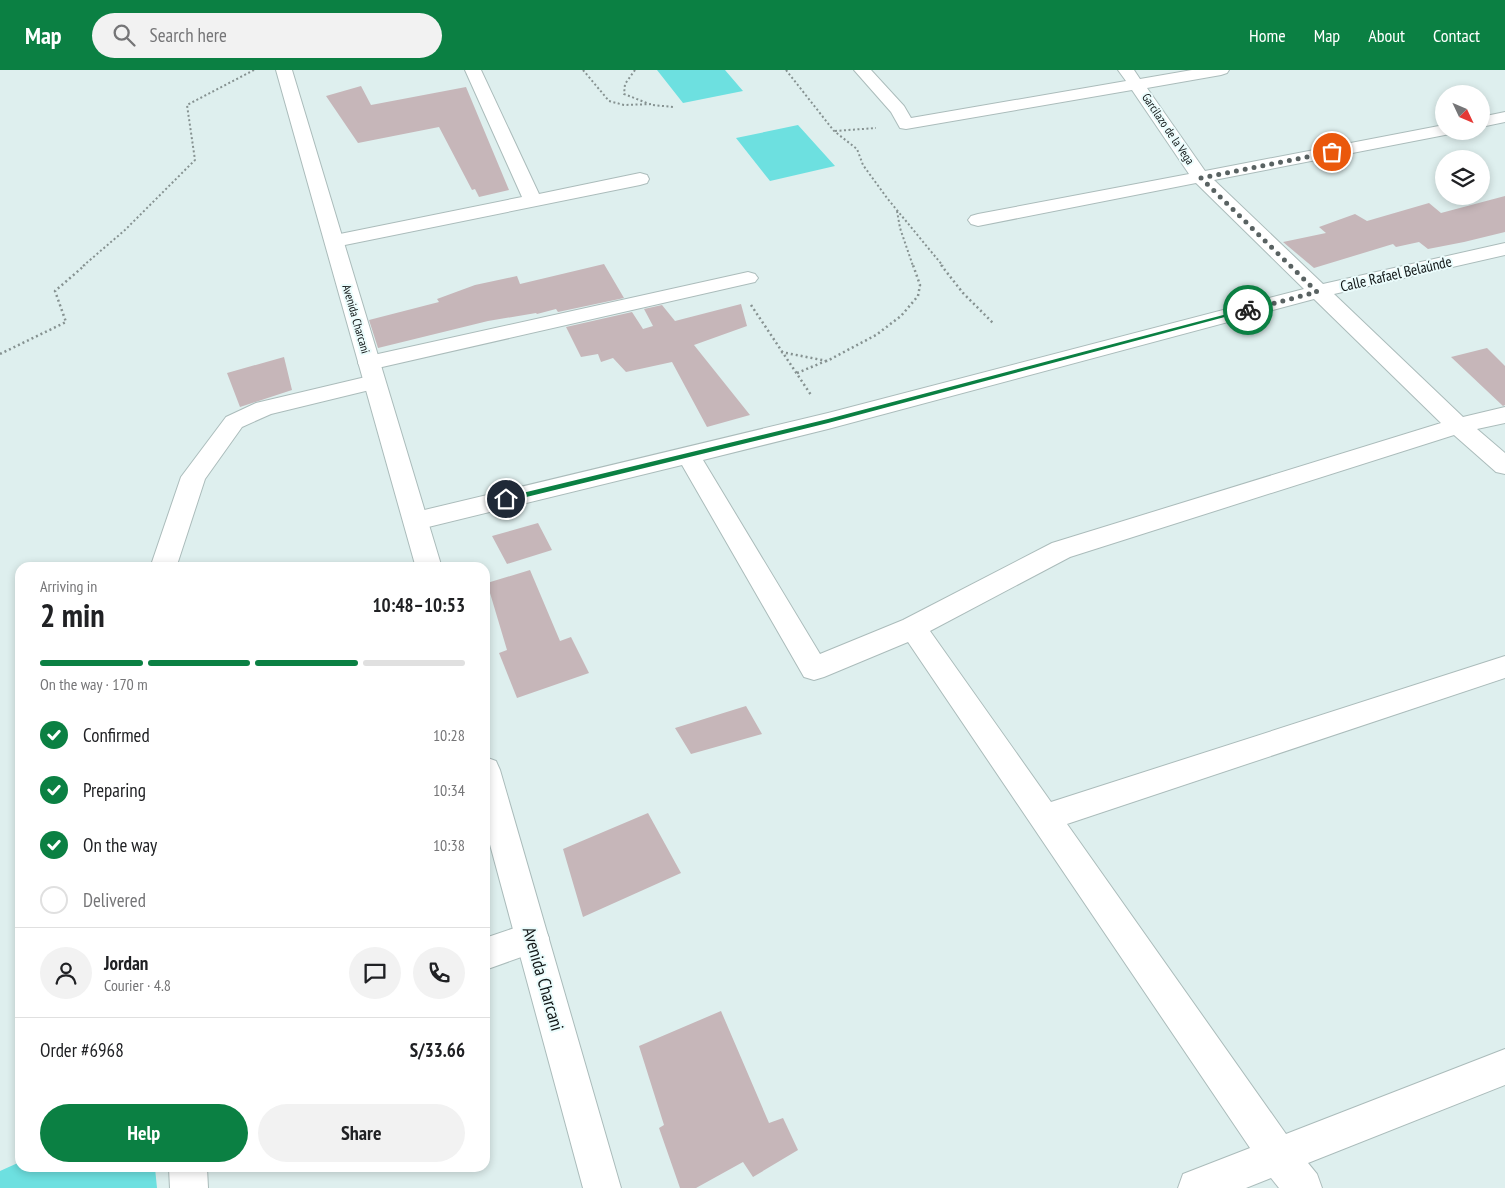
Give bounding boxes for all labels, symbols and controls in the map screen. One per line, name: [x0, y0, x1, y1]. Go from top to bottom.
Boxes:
search box: [92, 13, 442, 58]
text: Map: [25, 20, 62, 51]
icon: search: [110, 21, 138, 49]
text: Search here: [150, 23, 227, 47]
text: Home: [1249, 24, 1286, 47]
text: Map: [1314, 24, 1340, 47]
text: About: [1368, 24, 1405, 47]
text: Contact: [1433, 24, 1480, 47]
north arrow: [1435, 85, 1490, 140]
map controls: [1435, 85, 1490, 205]
street label: Garcilazo de la Vega: [1139, 90, 1198, 167]
pin: [1311, 131, 1353, 173]
icon: bag: [1318, 138, 1346, 166]
button: layers: [1435, 150, 1490, 205]
street label: Calle Rafael Belaúnde: [1338, 251, 1453, 296]
street label: Avenida Charcani: [339, 283, 373, 355]
courier: [1223, 285, 1273, 335]
icon: bike: [1234, 296, 1262, 324]
pin: [485, 478, 527, 520]
icon: home: [492, 485, 520, 513]
text: Arriving in: [40, 576, 97, 596]
text: 10:48–10:53: [372, 593, 465, 617]
text: 2 min: [40, 594, 105, 636]
text: On the way · 170 m: [40, 674, 148, 694]
icon: check: [40, 721, 68, 749]
text: Confirmed: [83, 723, 150, 747]
text: 10:28: [433, 725, 465, 745]
icon: check: [40, 776, 68, 804]
text: Preparing: [83, 778, 146, 802]
text: 10:34: [433, 780, 465, 800]
icon: check: [40, 831, 68, 859]
text: On the way: [83, 833, 157, 857]
text: 10:38: [433, 835, 465, 855]
text: Delivered: [83, 888, 146, 912]
street label: Avenida Charcani: [518, 924, 569, 1033]
button: person: [40, 947, 92, 999]
button: chat: [349, 947, 401, 999]
button: phone: [413, 947, 465, 999]
text: Jordan: [104, 951, 148, 975]
text: Courier · 4.8: [104, 975, 171, 995]
text: Order #6968: [40, 1038, 124, 1062]
text: S/33.66: [410, 1038, 465, 1062]
button: Help: [40, 1104, 248, 1162]
button: Share: [258, 1104, 465, 1162]

